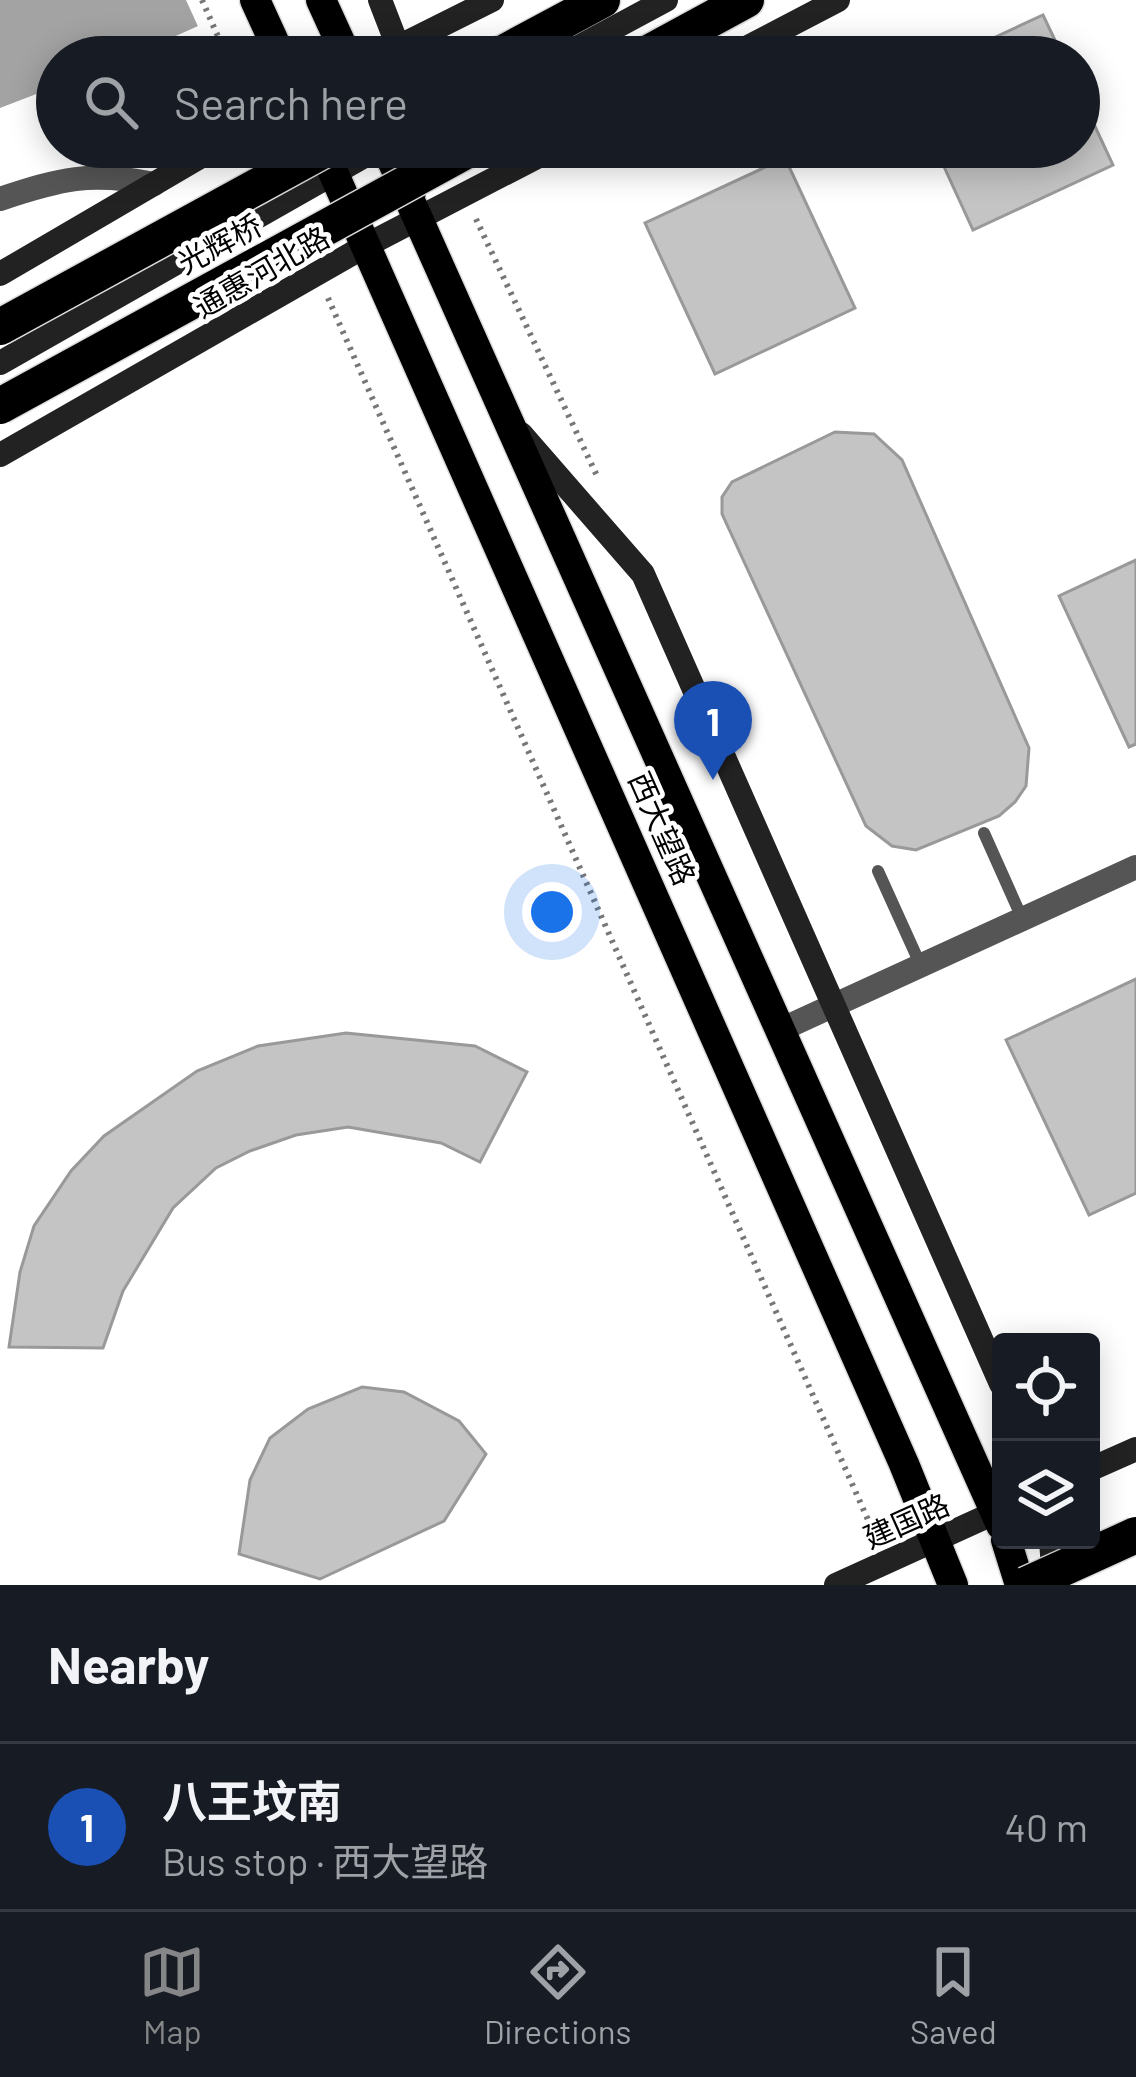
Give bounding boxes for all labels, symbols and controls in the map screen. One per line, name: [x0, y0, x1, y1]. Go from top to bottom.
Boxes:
search box: [36, 36, 1100, 168]
icon: search: [78, 69, 144, 135]
text: Search here: [174, 75, 408, 129]
street label: 光辉桥: [171, 206, 267, 280]
street label: 通惠河北路: [187, 218, 335, 324]
pin: 1: [674, 681, 752, 780]
street label: 西大望路: [622, 766, 704, 890]
your location: [522, 882, 582, 942]
map controls: [992, 1333, 1100, 1549]
button: locate: [992, 1333, 1100, 1441]
button: layers: [992, 1441, 1100, 1549]
street label: 建国路: [858, 1485, 954, 1555]
text: Nearby: [48, 1633, 209, 1694]
text: 八王坟南: [162, 1773, 342, 1827]
text: 1: [80, 1803, 94, 1850]
text: 40 m: [1004, 1803, 1088, 1850]
text: Bus stop · 西大望路: [162, 1837, 488, 1884]
tab: Map: [139, 1939, 205, 2051]
tab: Directions: [484, 1939, 631, 2051]
tab: Saved: [910, 1939, 997, 2051]

